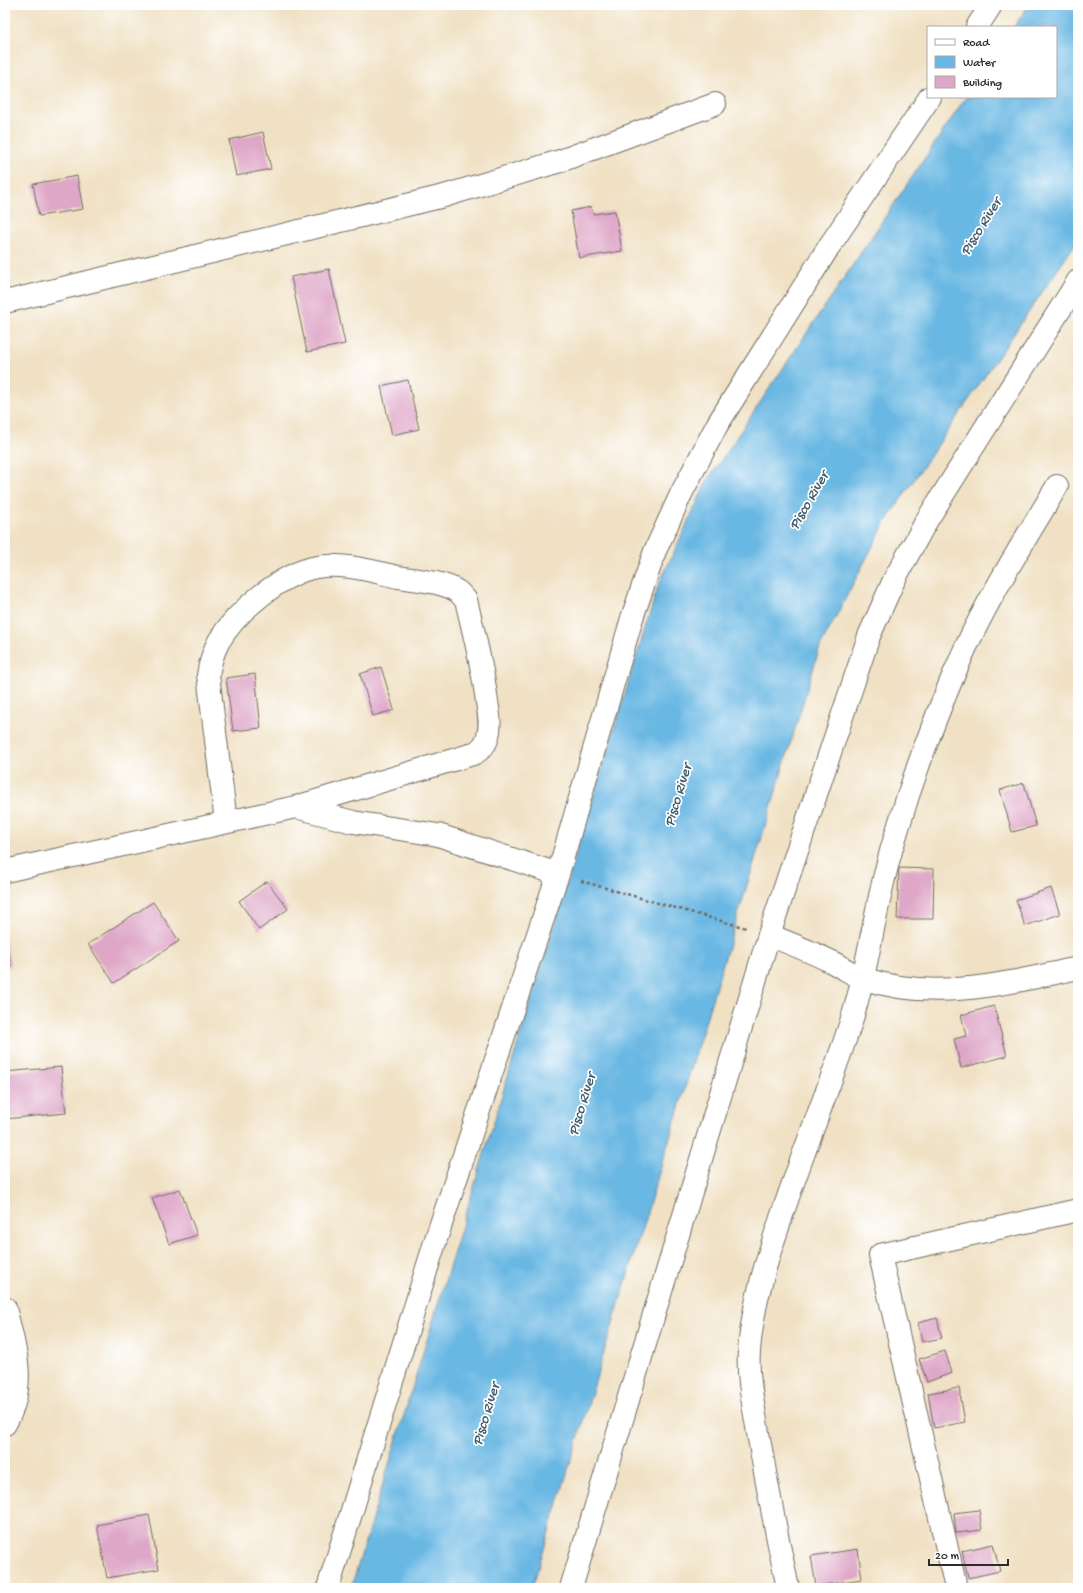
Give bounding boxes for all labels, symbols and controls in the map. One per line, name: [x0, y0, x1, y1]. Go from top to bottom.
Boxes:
legend: [927, 26, 1057, 98]
text: Road: [963, 37, 990, 51]
text: Water: [963, 57, 997, 71]
text: Building: [962, 77, 1002, 91]
water label: Pisco River: [957, 193, 1008, 259]
water label: Pisco River: [786, 466, 835, 533]
water label: Pisco River: [661, 760, 698, 829]
water label: Pisco River: [565, 1069, 602, 1138]
water label: Pisco River: [469, 1379, 506, 1448]
scale bar: [929, 1541, 1008, 1567]
text: 20 m: [935, 1550, 960, 1564]

